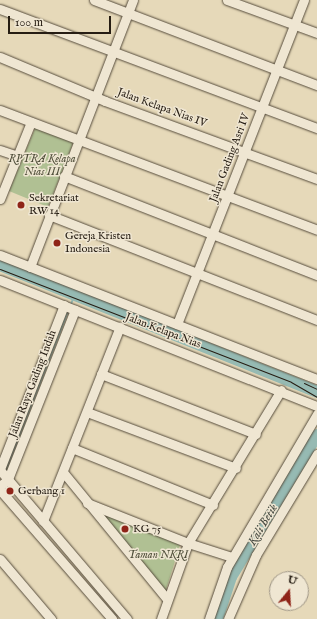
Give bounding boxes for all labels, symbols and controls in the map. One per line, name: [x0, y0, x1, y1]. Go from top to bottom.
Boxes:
scale bar: [10, 8, 113, 34]
text: 100 m: [15, 15, 43, 30]
street label: Jalan Kelapa Nias IV: [115, 86, 209, 130]
street label: Jalan Gading Asri IV: [207, 112, 253, 204]
park label: RPTRA Kelapa Nias III: [8, 153, 76, 179]
place label: Sekretariat RW 14: [29, 192, 79, 218]
marker: Sekretariat RW 14: [16, 200, 26, 210]
place label: Gereja Kristen Indonesia: [65, 230, 131, 256]
marker: Gereja Kristen Indonesia: [52, 238, 62, 248]
street label: Jalan Kelapa Nias: [123, 311, 203, 351]
street label: Jalan Raya Gading Indah: [6, 328, 60, 440]
place label: Gerbang 1: [18, 484, 65, 498]
marker: Gerbang 1: [5, 486, 15, 496]
water label: Kali Betik: [245, 502, 281, 548]
place label: KG 75: [133, 522, 161, 536]
marker: KG 75: [120, 524, 130, 534]
park label: Taman NKRI: [128, 548, 188, 562]
north arrow: [269, 571, 309, 611]
text: U: [286, 572, 299, 589]

